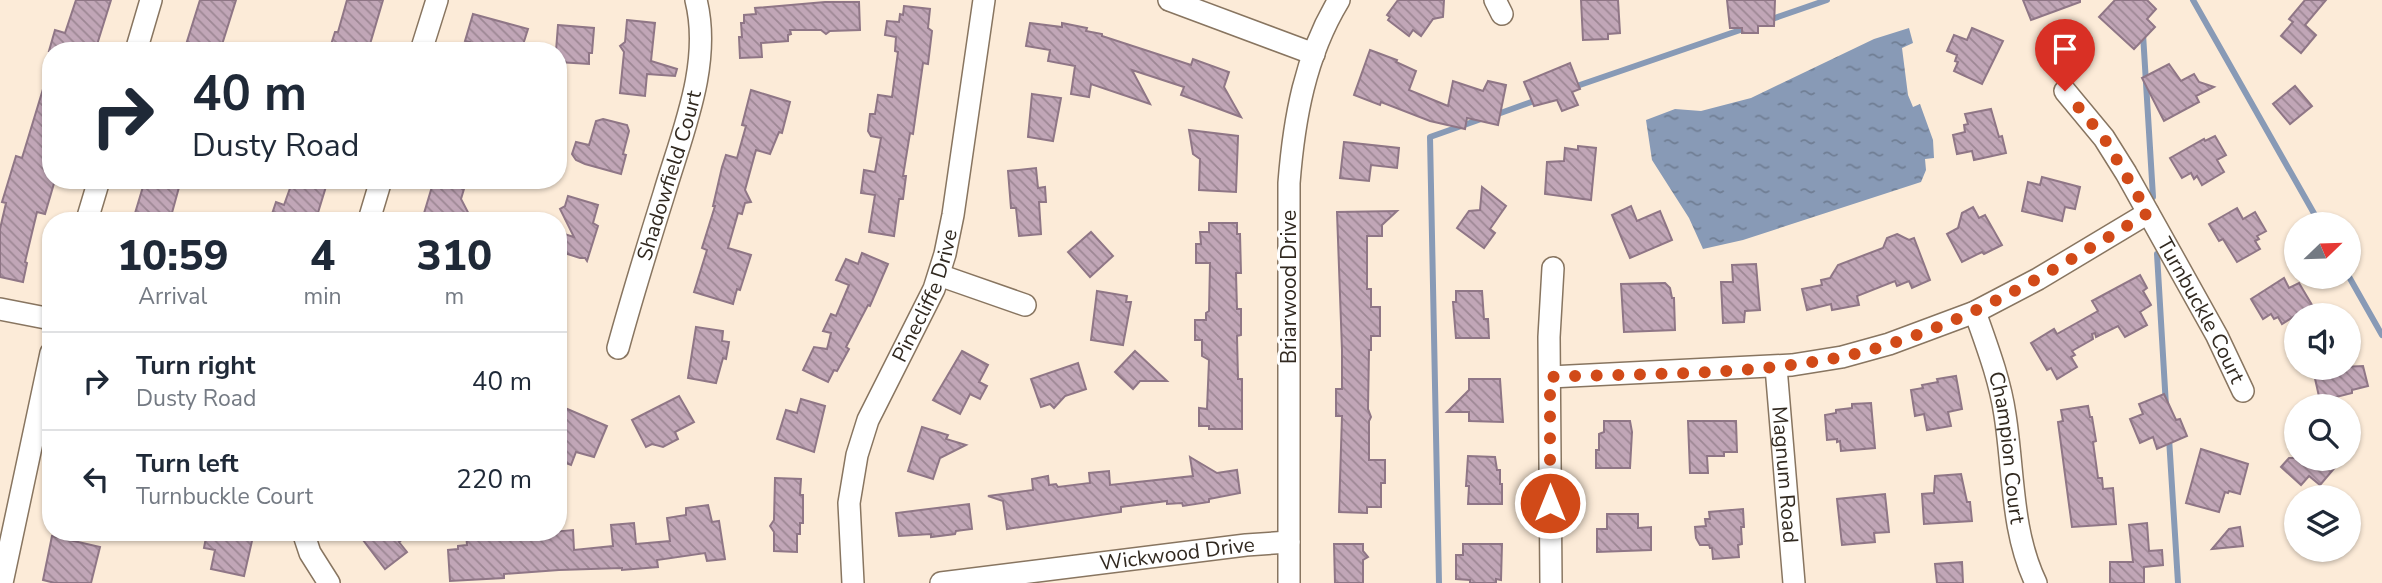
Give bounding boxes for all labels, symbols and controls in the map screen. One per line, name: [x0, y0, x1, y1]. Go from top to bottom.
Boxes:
pin: [2035, 19, 2095, 91]
icon: arrive: [2046, 30, 2084, 68]
text: 40 m: [192, 60, 307, 127]
icon: right: [77, 70, 168, 161]
street label: Shadowfield Court: [630, 87, 708, 264]
text: Dusty Road: [192, 124, 359, 167]
street label: Briarwood Drive: [1275, 210, 1303, 364]
north arrow: [2284, 212, 2361, 289]
map controls: [2284, 212, 2361, 562]
street label: Pinecliffe Drive: [885, 227, 964, 367]
text: 10:59: [117, 228, 229, 285]
text: 4: [310, 228, 335, 285]
text: 310: [417, 228, 492, 285]
street label: Turnbuckle Court: [2151, 232, 2252, 388]
text: Arrival: [138, 281, 207, 312]
text: min: [304, 281, 342, 312]
text: m: [444, 281, 464, 312]
button: sound: [2284, 303, 2361, 380]
text: Turn right: [136, 348, 255, 383]
icon: right: [77, 362, 115, 400]
text: 40 m: [472, 364, 532, 399]
street label: Champion Court: [1982, 368, 2032, 527]
text: Dusty Road: [136, 383, 256, 414]
button: search: [2284, 394, 2361, 471]
street label: Magnum Road: [1765, 405, 1805, 544]
text: Turn left: [136, 446, 239, 481]
icon: left: [77, 460, 115, 498]
text: 220 m: [456, 462, 532, 497]
position arrow: [1513, 466, 1587, 540]
text: Turnbuckle Court: [136, 481, 313, 512]
button: layers: [2284, 485, 2361, 562]
street label: Wickwood Drive: [1098, 530, 1256, 577]

